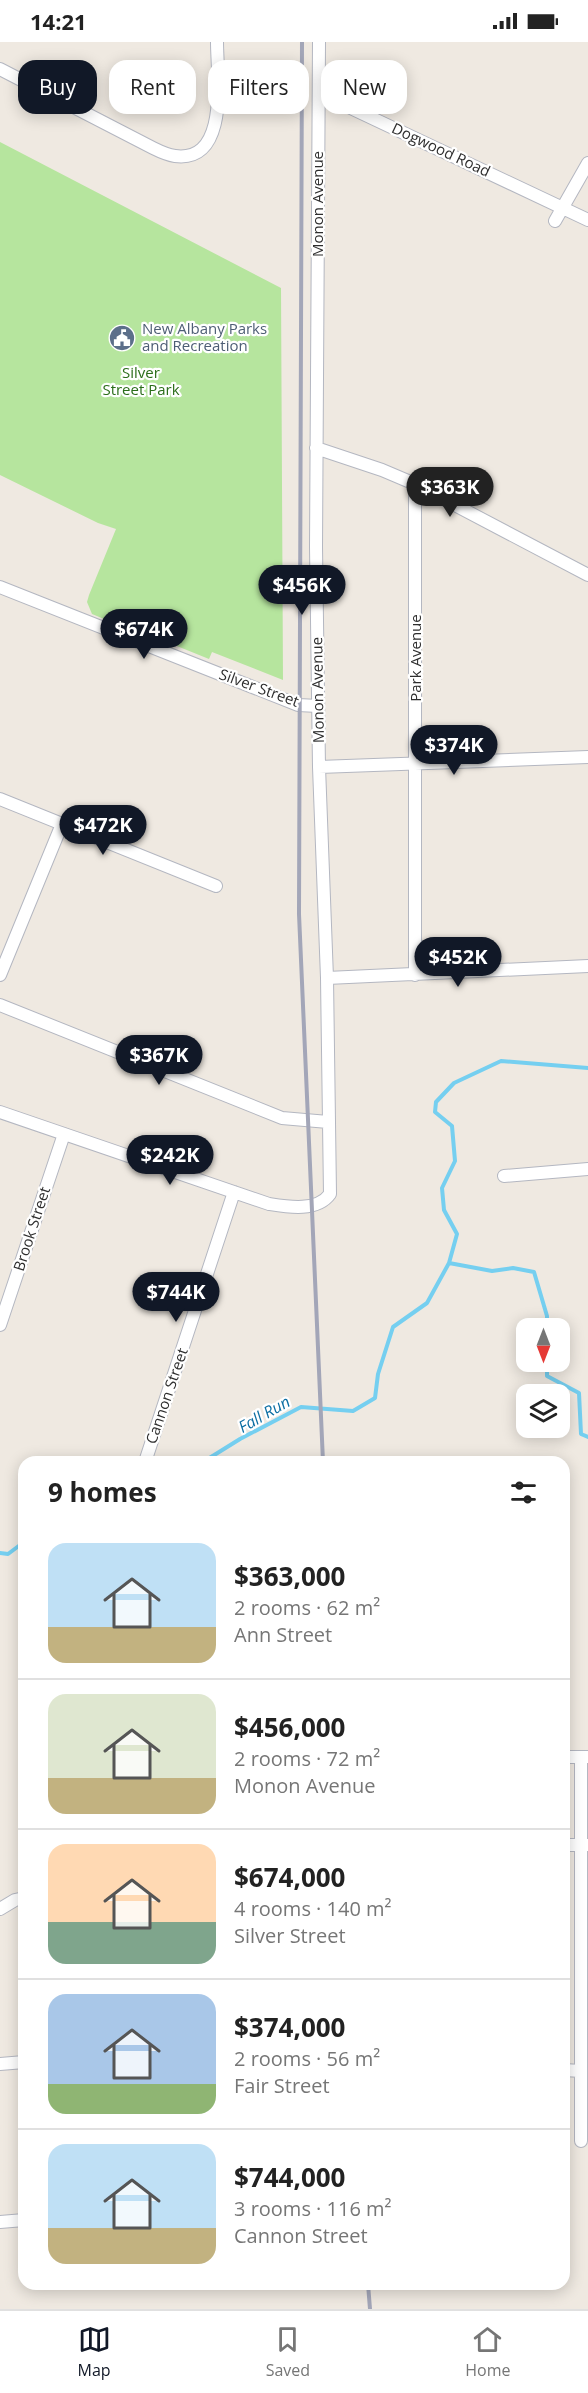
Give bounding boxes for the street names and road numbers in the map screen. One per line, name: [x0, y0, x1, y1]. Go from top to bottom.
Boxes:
street label: Dogwood Road: [389, 118, 494, 181]
street label: Monon Avenue: [307, 151, 327, 257]
street label: Park Avenue: [405, 614, 425, 702]
street label: Monon Avenue: [306, 637, 328, 743]
street label: Silver Street: [217, 663, 302, 711]
street label: Brook Street: [8, 1184, 54, 1273]
street label: Cannon Street: [140, 1345, 192, 1446]

